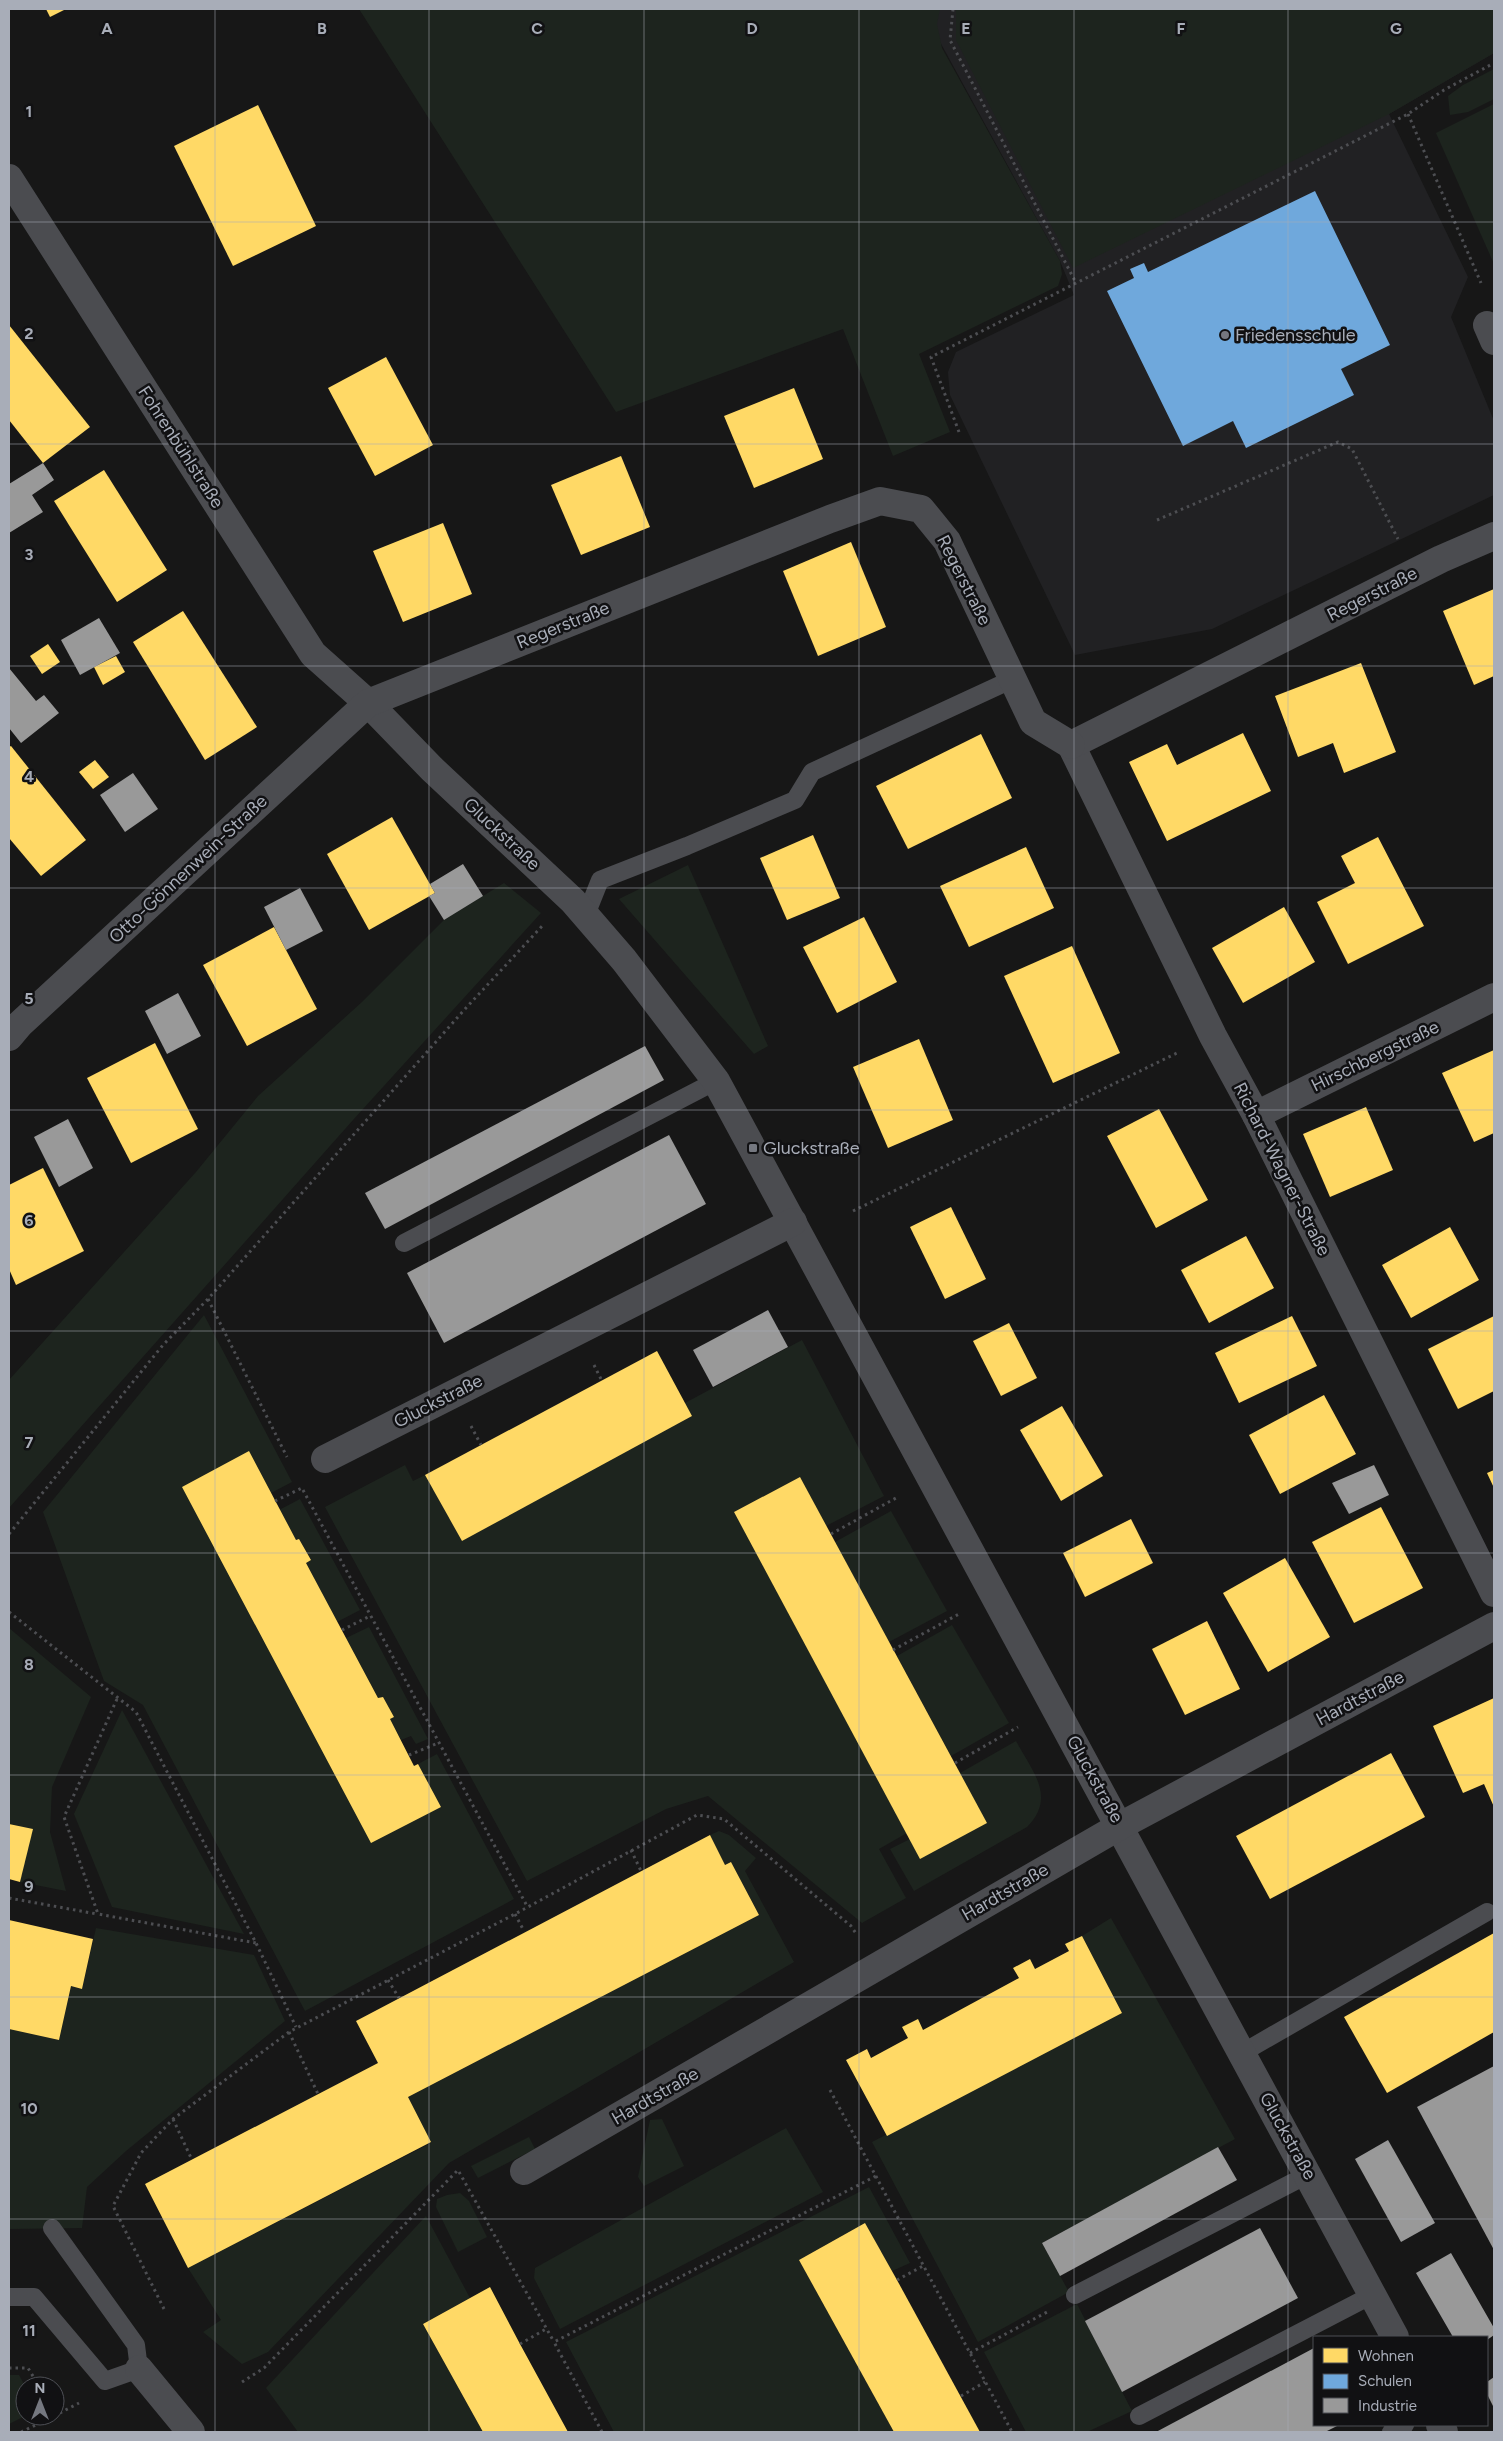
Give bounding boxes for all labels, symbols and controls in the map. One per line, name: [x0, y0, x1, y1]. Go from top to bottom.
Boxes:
text: A: [101, 19, 113, 38]
text: B: [317, 19, 327, 38]
text: C: [531, 19, 543, 38]
text: D: [746, 19, 758, 38]
text: E: [961, 19, 971, 38]
text: F: [1177, 19, 1186, 38]
text: G: [1390, 19, 1402, 38]
text: 1: [26, 102, 32, 121]
text: 2: [24, 324, 34, 343]
place label: Friedensschule: [1235, 324, 1356, 346]
marker: Friedensschule: [1219, 329, 1231, 341]
street label: Fohrenbühlstraße: [133, 382, 229, 512]
street label: Regerstraße: [932, 531, 996, 629]
text: 3: [25, 545, 34, 564]
street label: Regerstraße: [1323, 562, 1421, 626]
street label: Regerstraße: [513, 596, 613, 654]
text: 4: [24, 767, 34, 786]
street label: Otto-Gönnenwein-Straße: [104, 790, 272, 948]
street label: Gluckstraße: [459, 793, 545, 875]
text: 5: [24, 989, 34, 1008]
street label: Hirschbergstraße: [1308, 1015, 1443, 1096]
street label: Richard-Wagner-Straße: [1229, 1079, 1335, 1259]
place label: Gluckstraße: [763, 1137, 860, 1159]
marker: Gluckstraße: [747, 1142, 759, 1154]
text: 6: [24, 1211, 34, 1230]
street label: Gluckstraße: [390, 1369, 486, 1433]
text: 7: [25, 1433, 34, 1452]
text: 8: [24, 1655, 34, 1674]
street label: Hardtstraße: [1312, 1666, 1408, 1730]
street label: Gluckstraße: [1062, 1731, 1128, 1827]
street label: Hardtstraße: [958, 1858, 1052, 1926]
text: 9: [24, 1877, 34, 1896]
street label: Hardtstraße: [608, 2062, 702, 2130]
street label: Gluckstraße: [1255, 2088, 1321, 2184]
text: 10: [20, 2099, 38, 2118]
text: 11: [22, 2321, 36, 2340]
legend: [1313, 2336, 1488, 2426]
text: Wohnen: [1358, 2347, 1414, 2365]
text: Schulen: [1358, 2372, 1412, 2390]
north arrow: [15, 2376, 65, 2426]
text: N: [35, 2380, 45, 2397]
text: Industrie: [1358, 2397, 1417, 2415]

